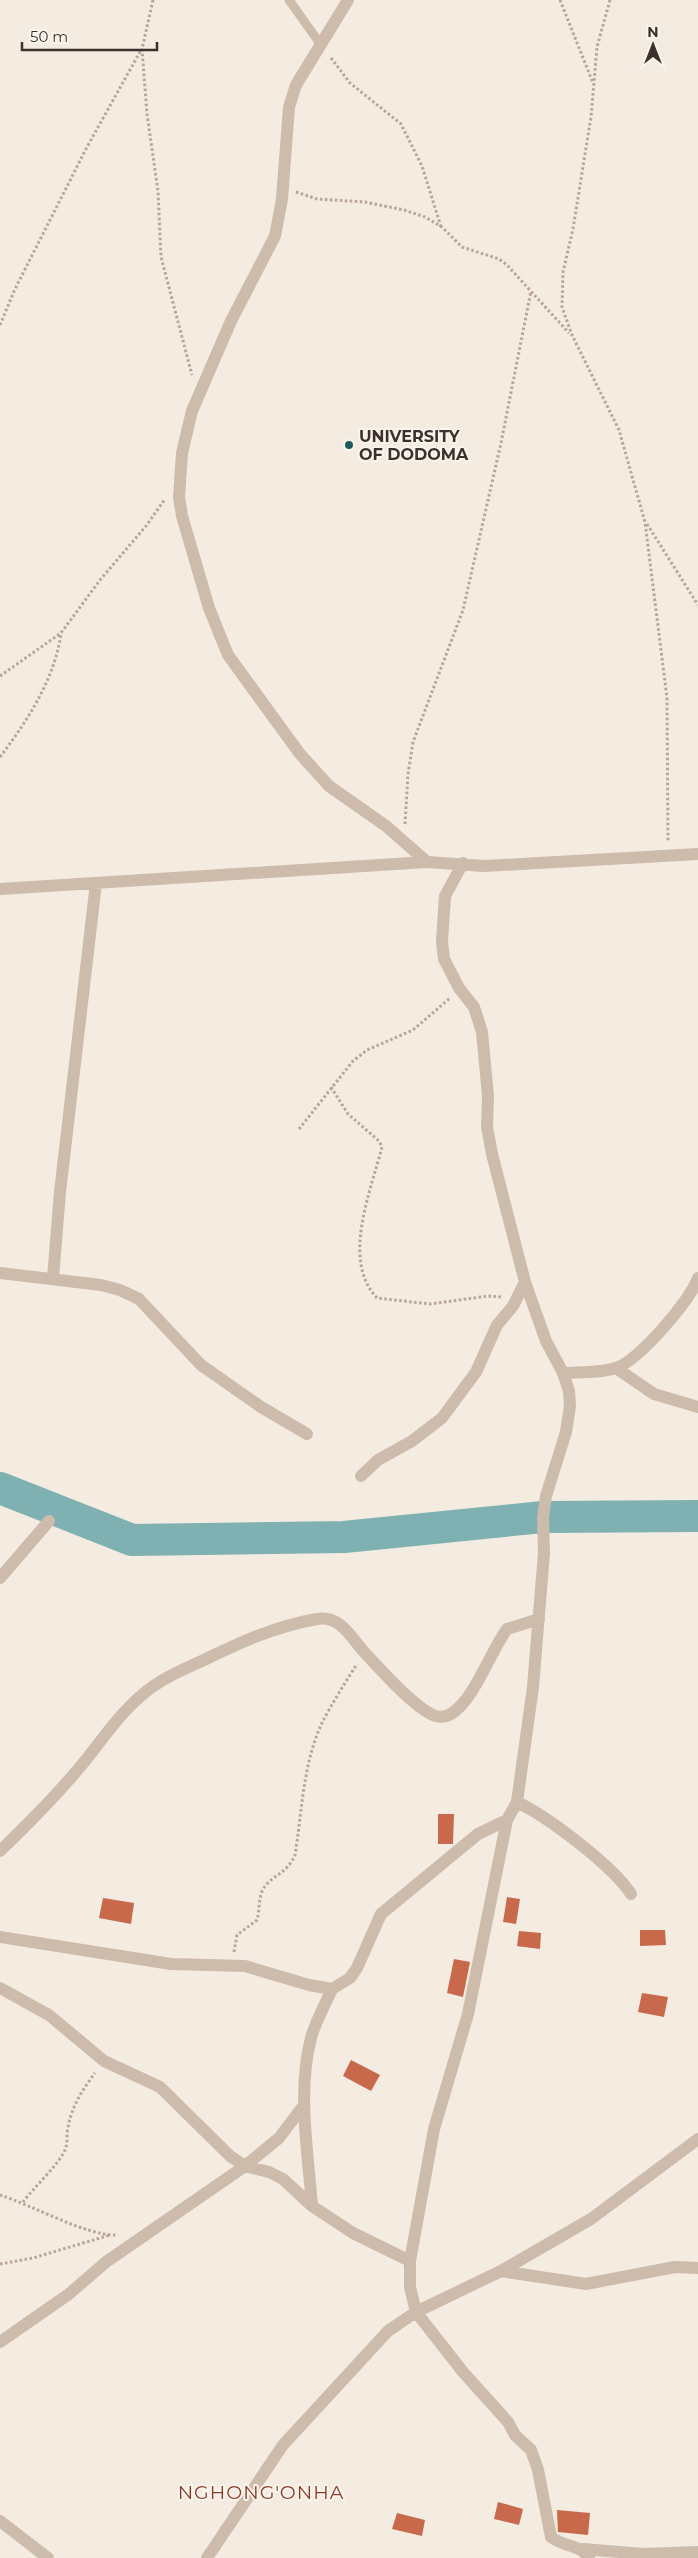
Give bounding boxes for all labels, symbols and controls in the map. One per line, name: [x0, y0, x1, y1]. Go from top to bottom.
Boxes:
scale bar: [22, 20, 158, 52]
north arrow: [628, 20, 678, 70]
text: N: [647, 23, 659, 41]
text: 50 m: [30, 27, 68, 46]
place label: UNIVERSITY OF DODOMA: [359, 427, 469, 464]
marker: UNIVERSITY OF DODOMA: [343, 439, 355, 451]
district label: NGHONG'ONHA: [178, 2481, 344, 2504]

